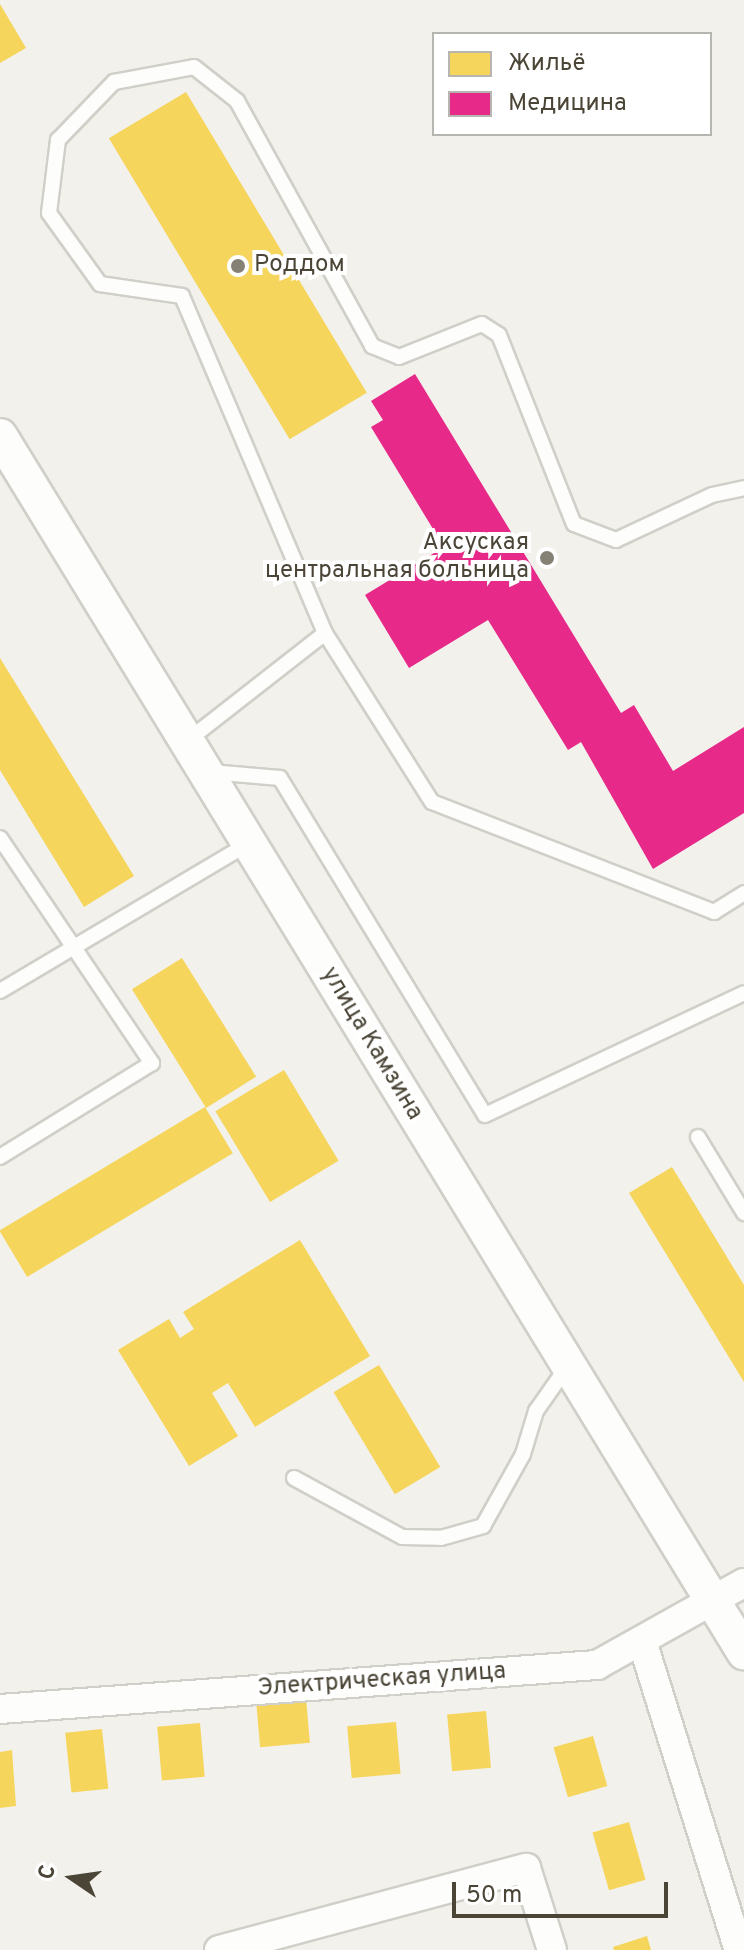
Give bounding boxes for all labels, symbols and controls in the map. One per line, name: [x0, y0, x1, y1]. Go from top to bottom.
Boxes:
legend: [432, 32, 712, 136]
text: Жильё: [508, 49, 585, 79]
text: Медицина: [508, 89, 627, 119]
place label: Роддом: [254, 252, 345, 280]
marker: Роддом: [229, 257, 247, 275]
place label: Аксуская центральная больница: [265, 530, 529, 586]
marker: Аксуская центральная больница: [536, 547, 558, 569]
street label: улица Камзина: [314, 962, 428, 1126]
street label: Электрическая улица: [257, 1658, 507, 1704]
north arrow: [32, 1838, 112, 1918]
text: С: [33, 1863, 63, 1882]
scale bar: [456, 1866, 672, 1916]
text: 50 m: [466, 1881, 522, 1911]

